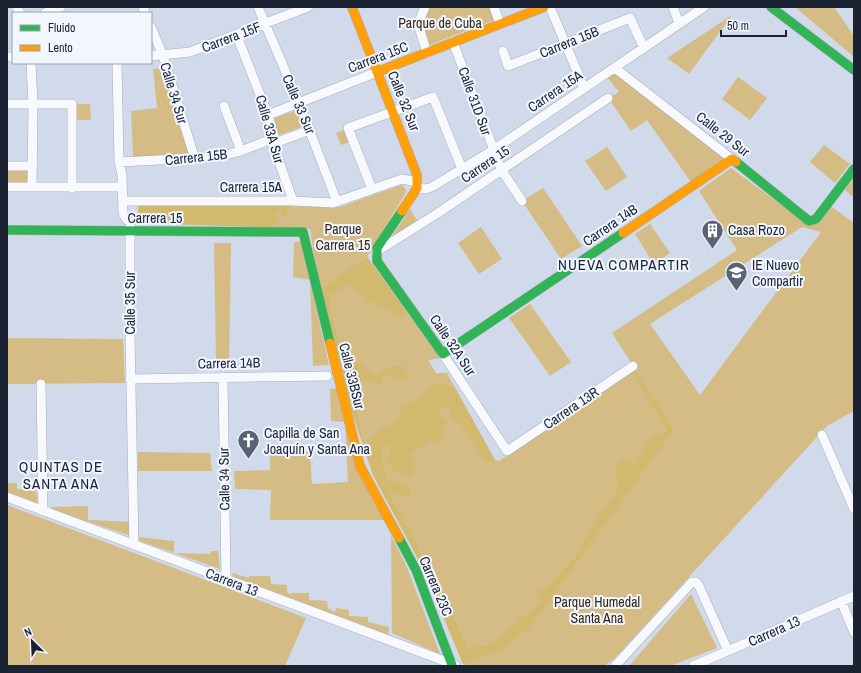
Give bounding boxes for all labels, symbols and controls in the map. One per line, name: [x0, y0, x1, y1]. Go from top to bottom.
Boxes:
legend: [12, 12, 152, 64]
scale bar: [721, 12, 786, 38]
park label: Parque de Cuba: [398, 14, 482, 32]
street label: Carrera 15F: [199, 18, 263, 56]
text: 50 m: [727, 18, 749, 34]
text: Fluido: [48, 20, 75, 36]
street label: Carrera 15B: [537, 22, 602, 62]
street label: Carrera 15C: [345, 37, 411, 77]
text: Lento: [48, 40, 73, 56]
street label: Calle 34 Sur: [156, 60, 192, 126]
street label: Calle 31D Sur: [454, 64, 496, 138]
street label: Carrera 15A: [524, 66, 586, 116]
street label: Calle 32 Sur: [384, 68, 424, 134]
street label: Calle 33 Sur: [278, 71, 320, 137]
street label: Calle 33A Sur: [252, 93, 288, 165]
street label: Calle 29 Sur: [693, 107, 754, 161]
street label: Carrera 15: [457, 141, 513, 187]
street label: Carrera 15B: [164, 145, 228, 169]
street label: Carrera 15A: [220, 178, 283, 196]
street label: Carrera 14B: [579, 200, 641, 250]
street label: Carrera 15: [128, 209, 182, 227]
building icon: Casa Rozo: [699, 217, 725, 250]
park label: Parque Carrera 15: [316, 220, 370, 254]
place label: Casa Rozo: [728, 221, 785, 239]
district label: NUEVA COMPARTIR: [558, 254, 690, 275]
place label: IE Nuevo Compartir: [752, 256, 803, 290]
school or university icon: IE Nuevo Compartir: [724, 260, 750, 293]
street label: Calle 35 Sur: [121, 271, 139, 335]
street label: Calle 32A Sur: [426, 311, 480, 379]
street label: Calle 33BSur: [335, 341, 369, 411]
street label: Carrera 14B: [198, 353, 261, 373]
street label: Carrera 13R: [540, 383, 602, 433]
place label: Capilla de San Joaquín y Santa Ana: [264, 424, 371, 458]
church icon: Capilla de San Joaquín y Santa Ana: [235, 428, 261, 461]
street label: Calle 34 Sur: [214, 447, 234, 511]
district label: QUINTAS DE SANTA ANA: [19, 456, 103, 494]
street label: Carrera 23C: [415, 553, 457, 619]
street label: Carrera 13: [203, 564, 261, 600]
park label: Parque Humedal Santa Ana: [554, 593, 640, 627]
street label: Carrera 13: [745, 612, 803, 650]
north arrow: [12, 621, 52, 661]
text: N: [22, 624, 34, 640]

